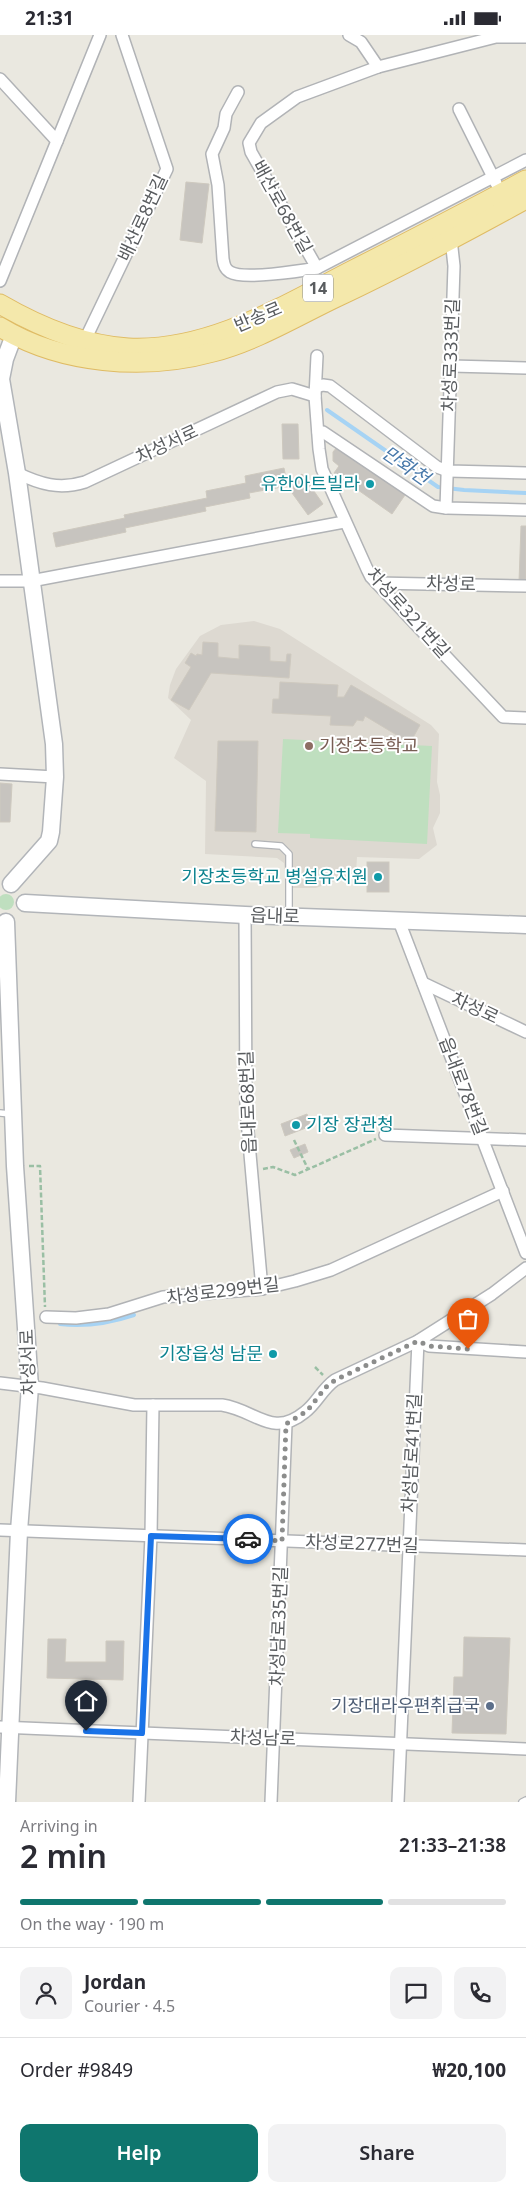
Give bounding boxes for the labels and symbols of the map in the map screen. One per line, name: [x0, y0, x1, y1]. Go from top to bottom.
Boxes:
street label: 배산로68번길: [247, 155, 318, 258]
street label: 배산로8번길: [112, 170, 173, 265]
road number: 14: [303, 275, 333, 301]
street label: 반송로: [230, 295, 285, 337]
street label: 차성로333번길: [436, 298, 464, 412]
street label: 차성서로: [131, 418, 202, 468]
water label: 만화천: [377, 439, 436, 492]
place label: 유한아트빌라: [261, 471, 360, 495]
marker: 유한아트빌라: [364, 478, 376, 490]
street label: 차성로321번길: [362, 562, 456, 663]
street label: 차성로: [426, 571, 476, 595]
place label: 기장초등학교: [319, 733, 418, 757]
marker: 기장초등학교: [303, 740, 315, 752]
place label: 기장초등학교 병설유치원: [181, 864, 368, 888]
marker: 기장초등학교 병설유치원: [372, 871, 384, 883]
street label: 읍내로: [250, 902, 300, 928]
street label: 차성로: [448, 986, 503, 1028]
street label: 읍내로78번길: [434, 1033, 494, 1138]
street label: 읍내로68번길: [233, 1050, 261, 1154]
place label: 기장 장관청: [306, 1112, 393, 1136]
marker: 기장 장관청: [290, 1119, 302, 1131]
street label: 차성로299번길: [165, 1271, 281, 1309]
pin: [447, 1298, 489, 1349]
street label: 차성서로: [14, 1329, 40, 1396]
place label: 기장읍성 남문: [159, 1341, 263, 1365]
marker: 기장읍성 남문: [267, 1348, 279, 1360]
street label: 차성남로41번길: [396, 1392, 426, 1513]
courier: [223, 1514, 273, 1564]
street label: 차성로277번길: [305, 1529, 419, 1557]
street label: 차성남로35번길: [264, 1566, 292, 1686]
pin: [65, 1680, 107, 1731]
place label: 기장대라우편취급국: [331, 1693, 480, 1717]
marker: 기장대라우편취급국: [484, 1700, 496, 1712]
street label: 차성남로: [230, 1724, 297, 1750]

